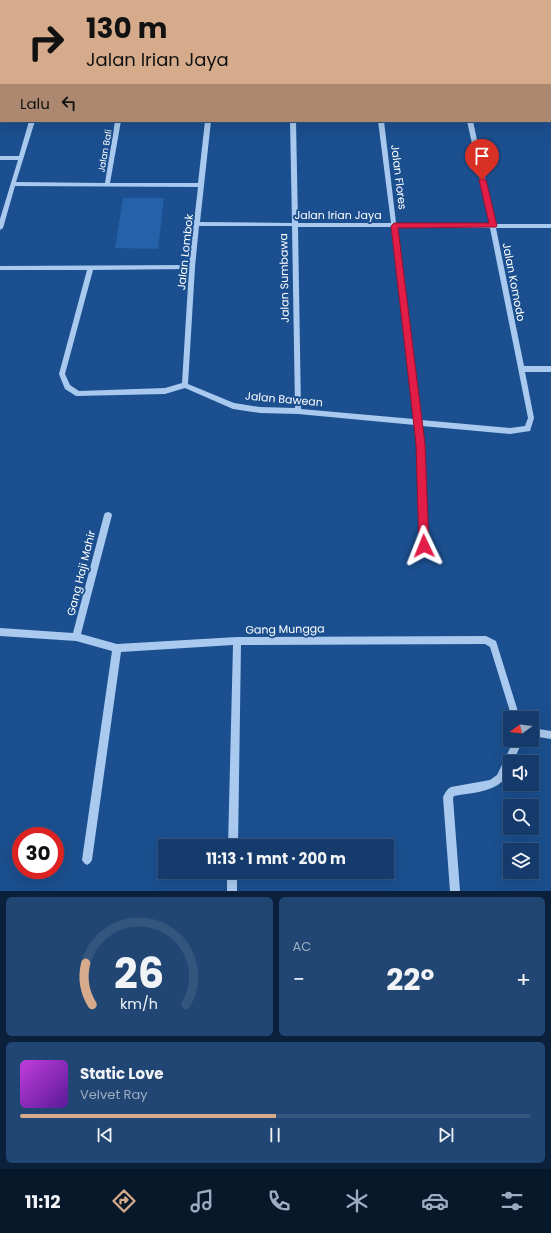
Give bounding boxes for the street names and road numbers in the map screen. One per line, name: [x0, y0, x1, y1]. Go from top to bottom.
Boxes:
street label: Jalan Bali: [95, 129, 115, 173]
street label: Jalan Flores: [387, 144, 411, 211]
street label: Jalan Irian Jaya: [294, 207, 382, 223]
street label: Jalan Lombok: [173, 213, 197, 291]
street label: Jalan Sumbawa: [275, 233, 293, 323]
street label: Jalan Komodo: [499, 241, 529, 323]
street label: Jalan Bawean: [245, 388, 323, 410]
street label: Gang Haji Mahir: [63, 529, 99, 617]
street label: Gang Mungga: [245, 620, 325, 638]

